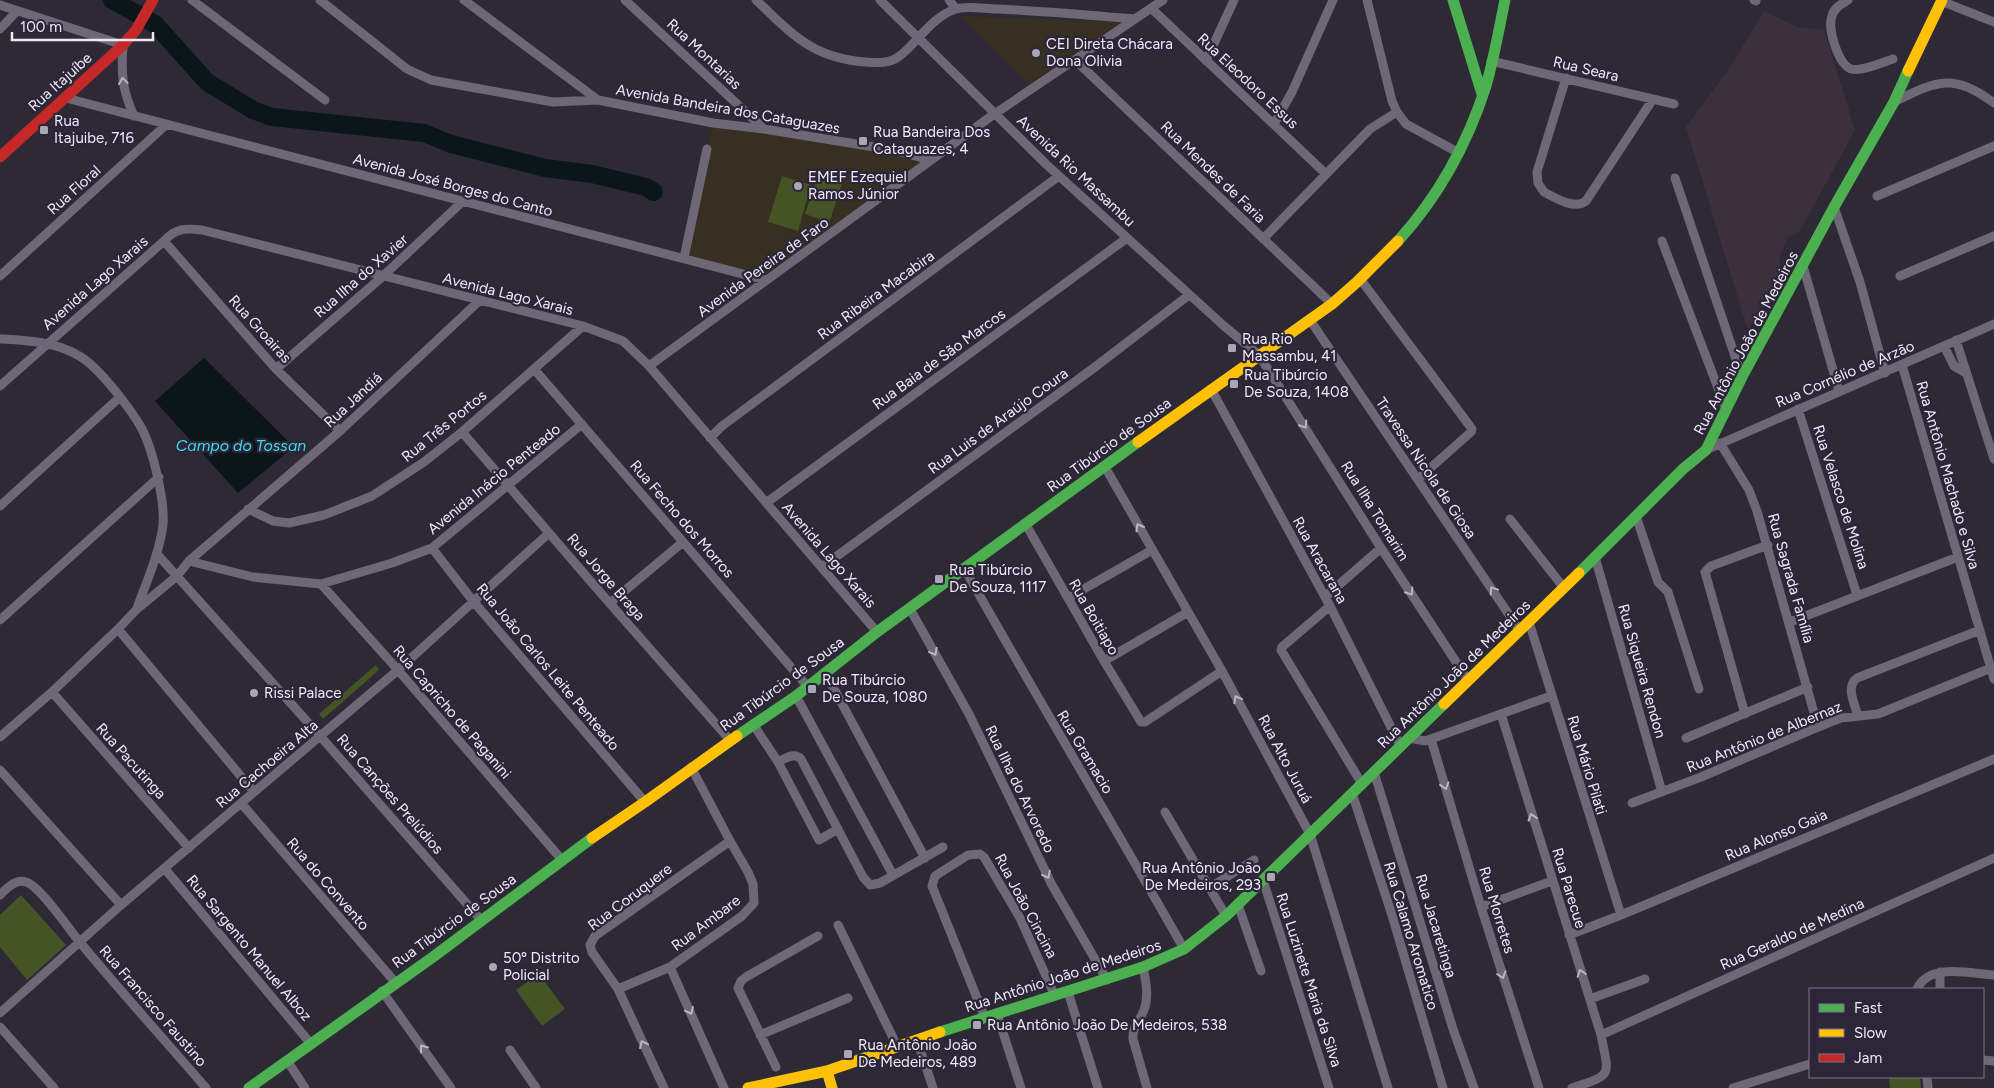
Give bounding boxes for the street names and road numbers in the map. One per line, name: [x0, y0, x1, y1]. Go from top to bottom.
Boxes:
street label: Rua Montarias: [663, 15, 745, 93]
street label: Rua Eleodoro Essus: [1194, 30, 1302, 132]
street label: Rua Itajuíbe: [25, 49, 95, 115]
street label: Rua Seara: [1551, 53, 1621, 85]
street label: Avenida Bandeira dos Cataguazes: [615, 80, 841, 138]
street label: Avenida Rio Massambu: [1013, 112, 1139, 230]
street label: Rua Mendes de Faria: [1157, 117, 1269, 227]
street label: Avenida José Borges do Canto: [351, 150, 555, 220]
street label: Rua Floral: [44, 161, 104, 219]
street label: Avenida Pereira de Faro: [694, 213, 832, 321]
street label: Rua Ilha do Xavier: [310, 230, 412, 322]
street label: Avenida Lago Xarais: [38, 232, 152, 334]
street label: Rua Ribeira Macabira: [814, 247, 938, 343]
street label: Rua Antônio João de Medeiros: [1690, 248, 1802, 438]
street label: Avenida Lago Xarais: [441, 269, 575, 319]
street label: Rua Groairas: [225, 291, 295, 367]
street label: Rua Baia de São Marcos: [869, 305, 1009, 413]
street label: Rua Cornélio de Arzão: [1773, 336, 1917, 411]
street label: Rua Luis de Araújo Coura: [925, 364, 1071, 478]
street label: Rua Jandiá: [320, 369, 386, 431]
street label: Rua Antônio Machado e Silva: [1912, 379, 1984, 571]
street label: Rua Três Portos: [398, 386, 490, 466]
street label: Rua Tibúrcio de Sousa: [1044, 394, 1174, 496]
street label: Travessa Nicola de Giosa: [1372, 394, 1480, 542]
street label: Avenida Inácio Penteado: [424, 420, 564, 538]
street label: Rua Velasco de Molina: [1809, 423, 1873, 571]
street label: Rua Fecho dos Morros: [626, 457, 738, 581]
street label: Rua Ilha Tomarim: [1337, 458, 1413, 564]
street label: Avenida Lago Xarais: [778, 498, 880, 612]
street label: Rua Sagrada Família: [1764, 511, 1818, 645]
street label: Rua Aracarana: [1289, 513, 1351, 607]
street label: Rua Jorge Braga: [563, 530, 649, 624]
street label: Rua Boitiapo: [1065, 576, 1123, 658]
street label: Rua João Carlos Leite Penteado: [473, 580, 623, 755]
street label: Rua Antônio João de Medeiros: [1374, 596, 1534, 752]
street label: Rua Siqueira Rendon: [1614, 602, 1670, 740]
street label: Rua Tibúrcio de Sousa: [717, 633, 847, 735]
street label: Rua Capricho de Paganini: [389, 642, 515, 782]
street label: Rua Antônio de Albernaz: [1684, 698, 1844, 776]
street label: Rua Gramacio: [1053, 707, 1117, 797]
street label: Rua Alto Juruá: [1254, 712, 1316, 806]
street label: Rua Mário Pilati: [1563, 713, 1611, 817]
street label: Rua Cachoeira Alta: [212, 716, 322, 812]
street label: Rua Pacutinga: [92, 719, 170, 803]
street label: Rua Ilha do Arvoredo: [981, 722, 1059, 856]
street label: Rua Canções Prelúdios: [333, 730, 447, 858]
street label: Rua Alonso Gaia: [1722, 805, 1830, 865]
street label: Rua do Convento: [283, 834, 373, 934]
street label: Rua Parecue: [1548, 846, 1590, 930]
street label: Rua João Cincina: [991, 851, 1061, 961]
street label: Rua Coruquere: [584, 860, 676, 934]
street label: Rua Calamo Aromatico: [1380, 860, 1442, 1013]
street label: Rua Morretes: [1475, 864, 1519, 956]
street label: Rua Tibúrcio de Sousa: [389, 870, 519, 972]
street label: Rua Sargento Manuel Alboz: [183, 871, 315, 1025]
street label: Rua Jacaretinga: [1412, 872, 1460, 980]
street label: Rua Ambare: [668, 891, 744, 955]
street label: Rua Luzinete Maria da Silva: [1272, 891, 1346, 1069]
street label: Rua Geraldo de Medina: [1717, 894, 1867, 974]
street label: Rua Antônio João de Medeiros: [963, 936, 1163, 1016]
street label: Rua Francisco Faustino: [95, 942, 211, 1070]

